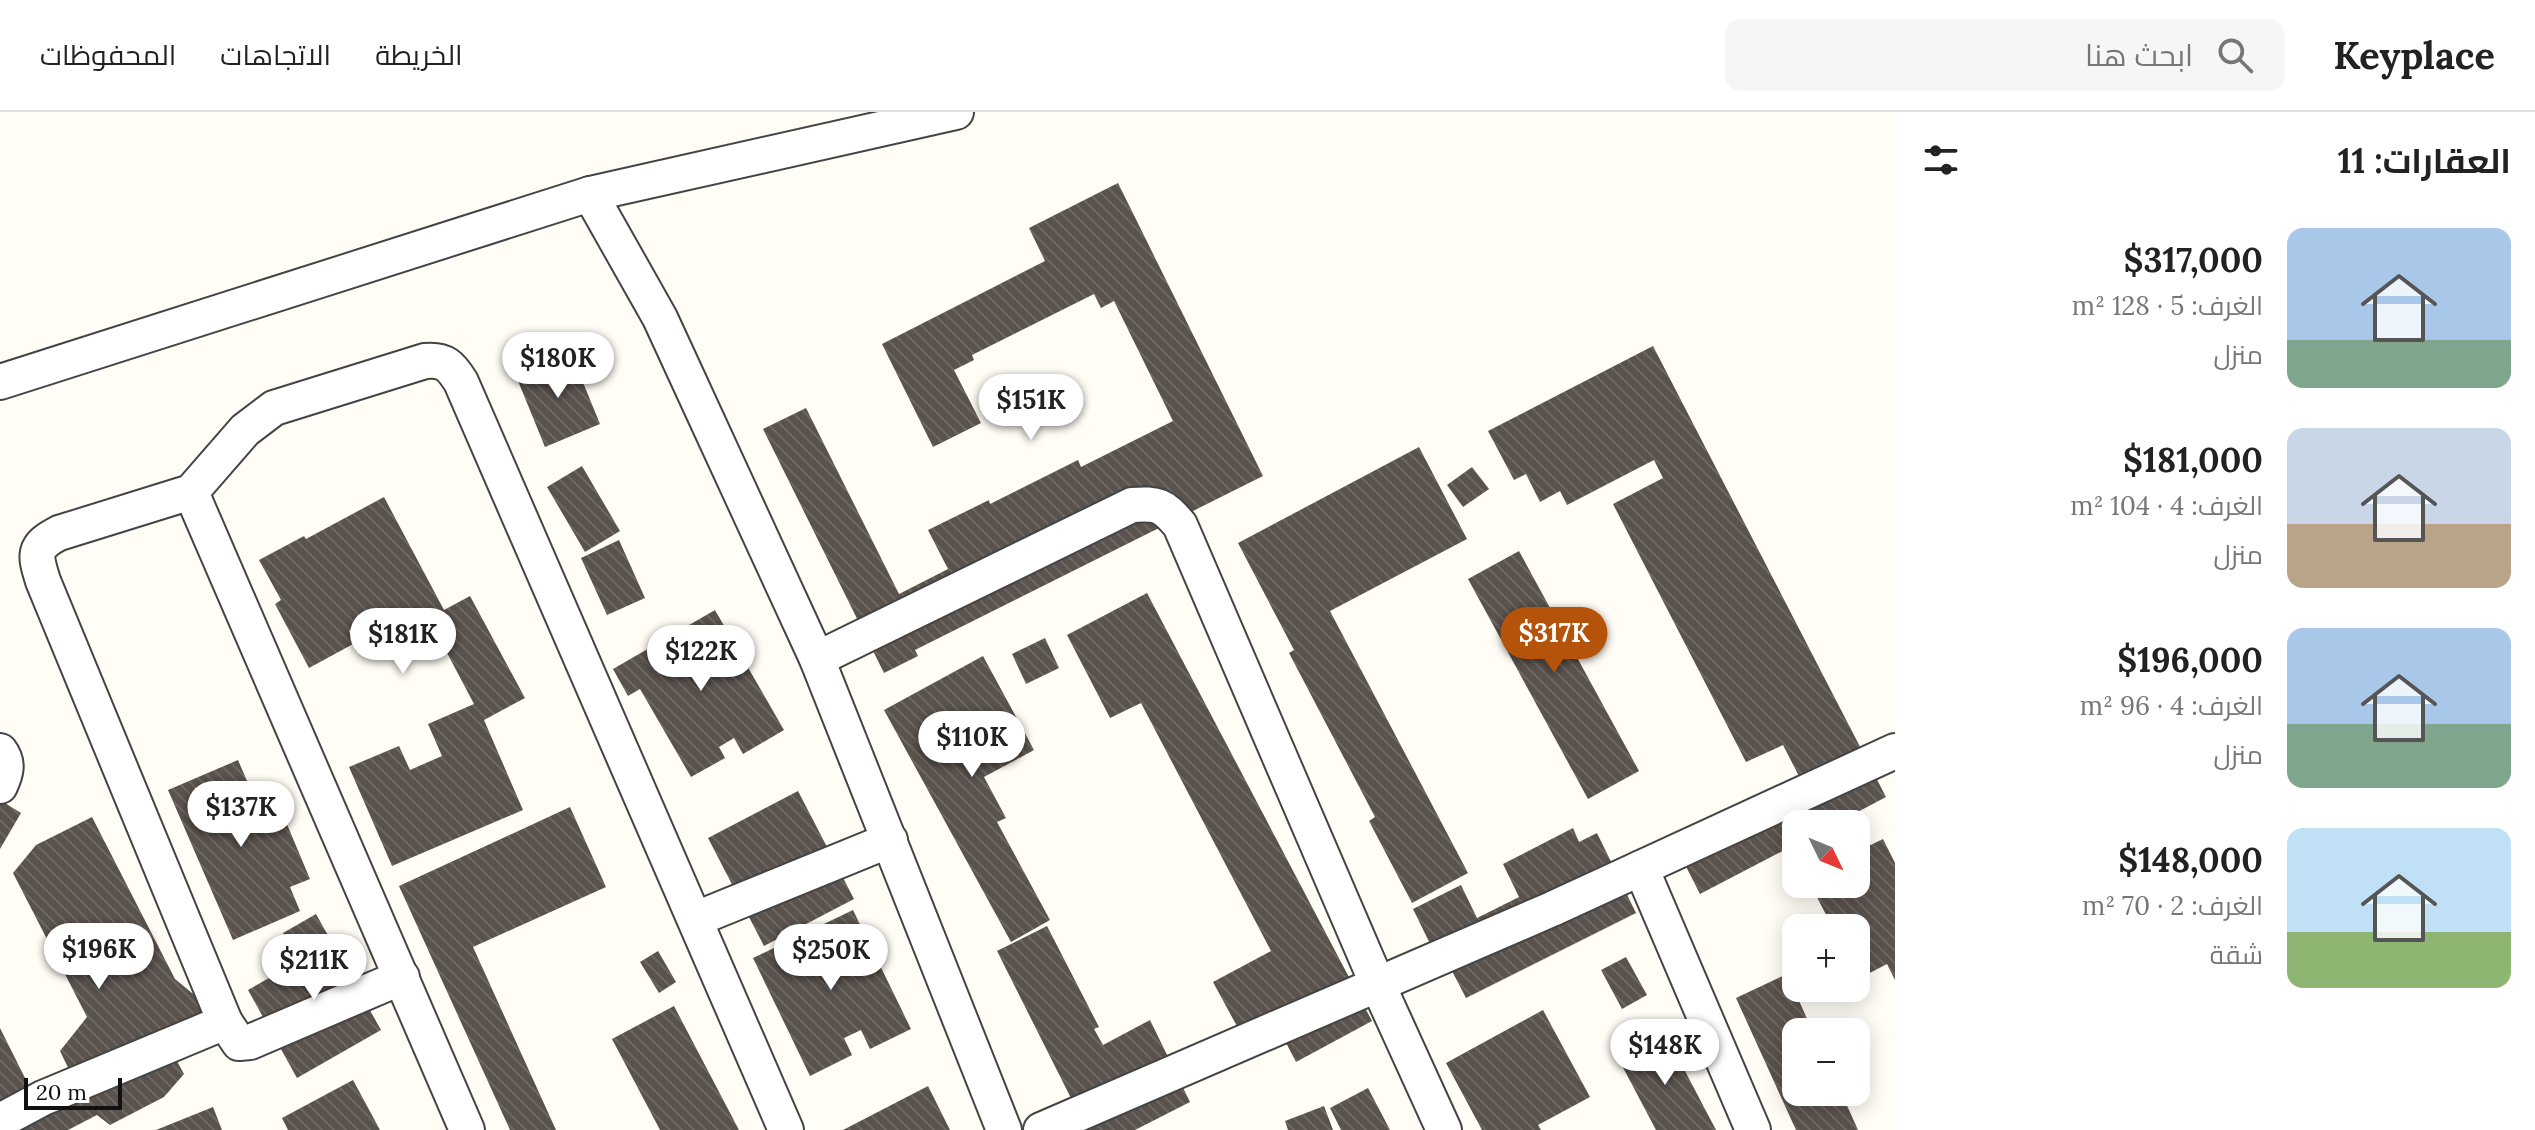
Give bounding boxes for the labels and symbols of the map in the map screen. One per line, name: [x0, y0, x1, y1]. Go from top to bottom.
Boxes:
pin: $180K: [502, 332, 614, 400]
pin: $151K: [975, 374, 1087, 442]
pin: $317K: [1498, 607, 1610, 675]
pin: $181K: [347, 608, 459, 676]
pin: $122K: [645, 625, 757, 693]
pin: $110K: [916, 711, 1028, 779]
pin: $137K: [185, 781, 297, 849]
north arrow: [1782, 810, 1870, 898]
pin: $196K: [43, 923, 155, 991]
pin: $250K: [775, 924, 887, 992]
pin: $211K: [258, 934, 370, 1002]
pin: $148K: [1609, 1019, 1721, 1087]
scale bar: [24, 1074, 122, 1110]

